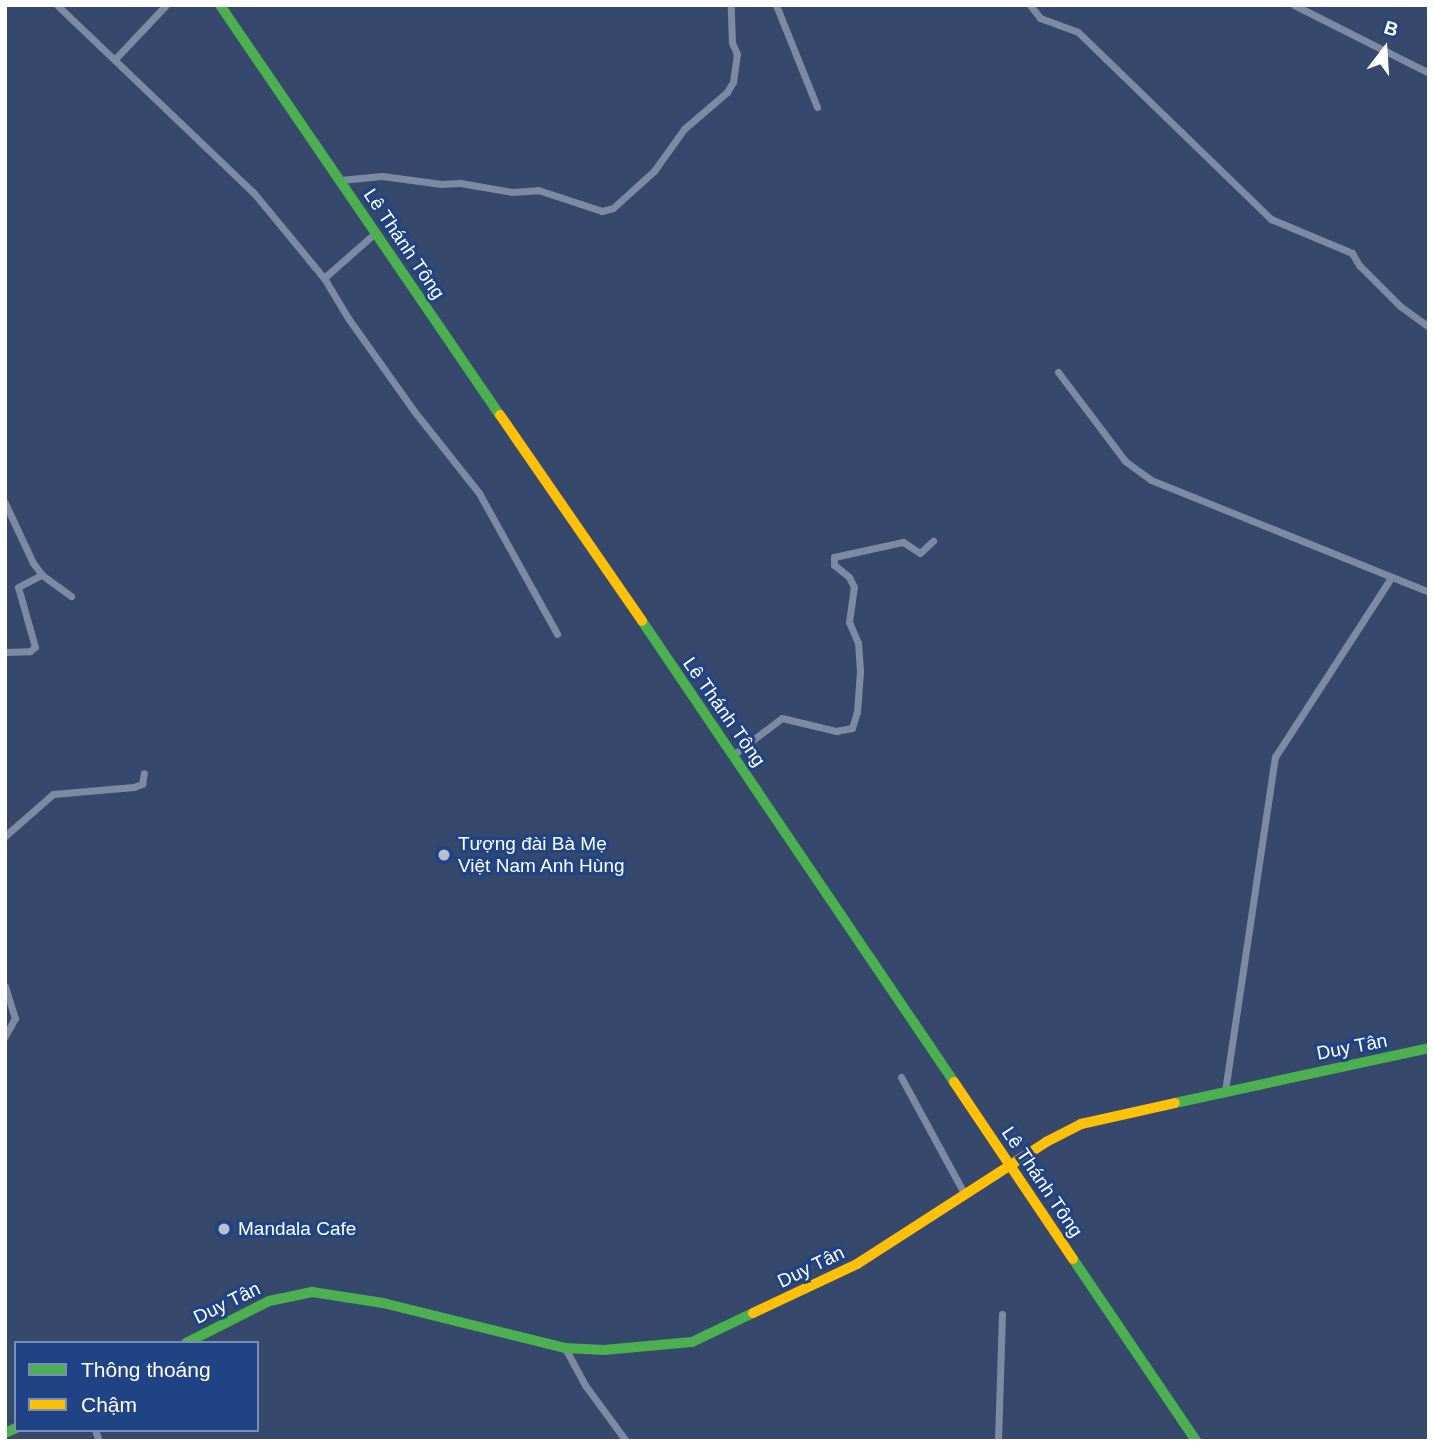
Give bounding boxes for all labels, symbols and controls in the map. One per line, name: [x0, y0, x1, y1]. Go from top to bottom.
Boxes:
north arrow: [1350, 14, 1420, 84]
text: B: [1382, 16, 1401, 40]
street label: Lê Thánh Tông: [359, 184, 449, 304]
street label: Lê Thánh Tông: [678, 653, 770, 771]
place label: Tượng đài Bà Mẹ Việt Nam Anh Hùng: [458, 833, 626, 877]
marker: Tượng đài Bà Mẹ Việt Nam Anh Hùng: [436, 847, 452, 863]
street label: Duy Tân: [1315, 1029, 1389, 1065]
street label: Lê Thánh Tông: [997, 1122, 1087, 1242]
place label: Mandala Cafe: [238, 1218, 356, 1240]
marker: Mandala Cafe: [216, 1221, 232, 1237]
street label: Duy Tân: [774, 1241, 848, 1293]
street label: Duy Tân: [190, 1277, 264, 1329]
legend: [14, 1341, 259, 1432]
text: Thông thoáng: [81, 1358, 211, 1381]
text: Chậm: [81, 1393, 137, 1416]

